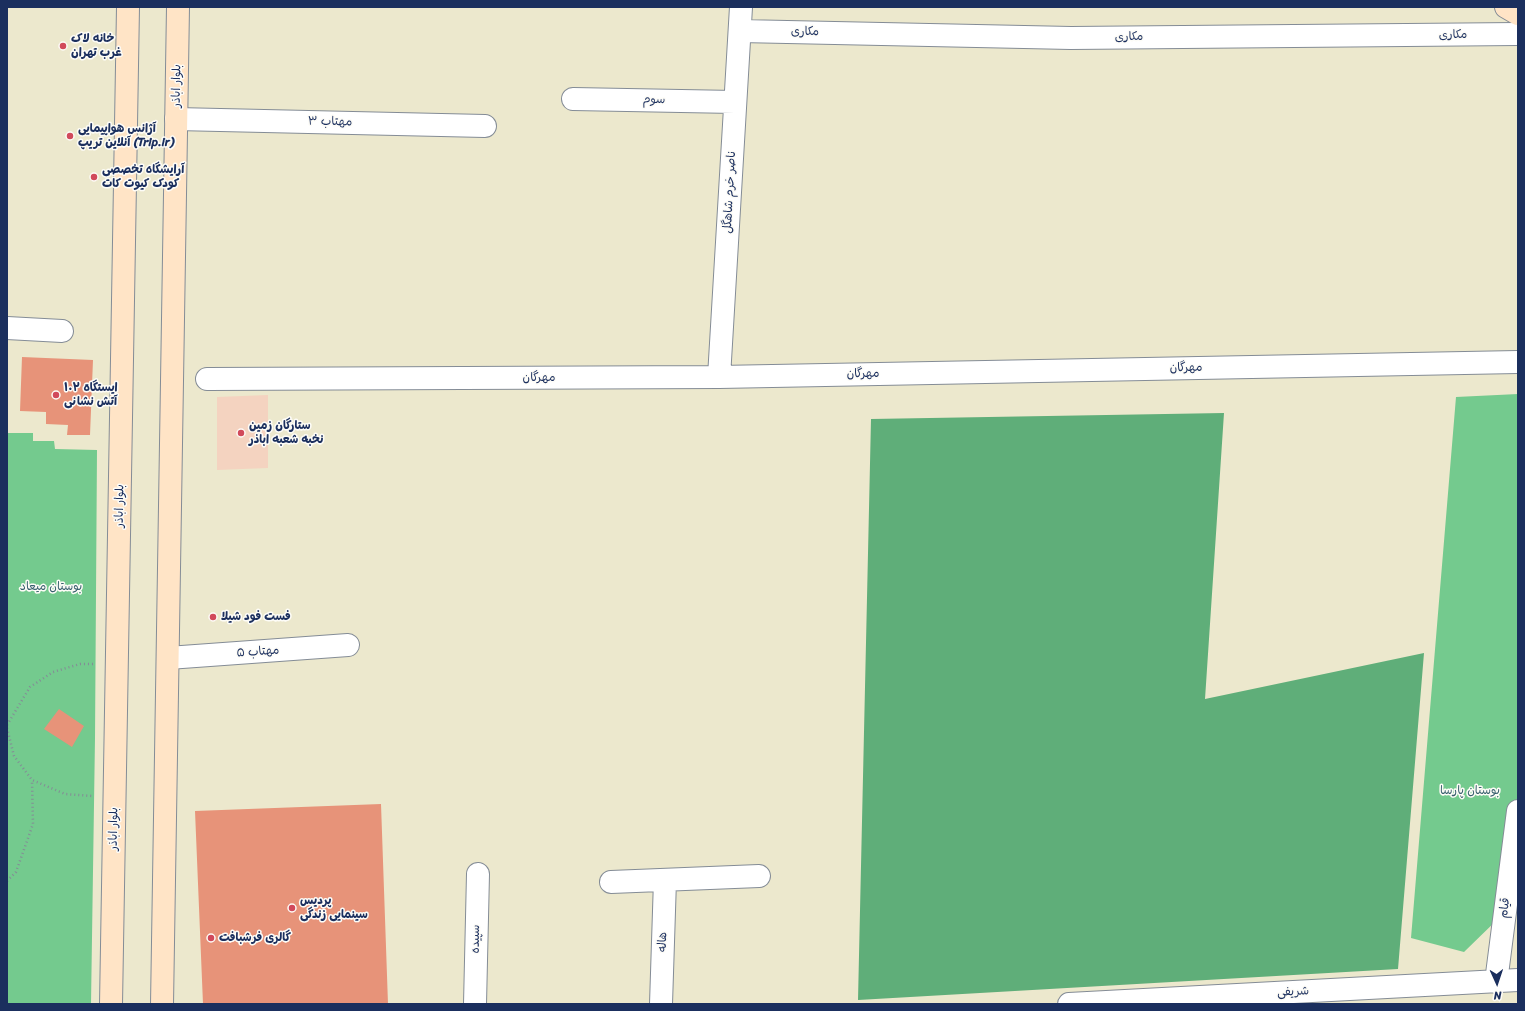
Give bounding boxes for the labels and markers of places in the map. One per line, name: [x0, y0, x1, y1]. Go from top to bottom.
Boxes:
place label: خانه لاک غرب تهران: [71, 32, 122, 60]
marker: خانه لاک غرب تهران: [58, 41, 68, 51]
place label: آژانس هواپیمایی آنلاین تریپ (Trip.ir): [78, 122, 174, 150]
marker: آژانس هواپیمایی آنلاین تریپ (Trip.ir): [65, 131, 75, 141]
place label: آرایشگاه تخصصی کودک کیوت کات: [102, 163, 184, 191]
marker: آرایشگاه تخصصی کودک کیوت کات: [89, 172, 99, 182]
place label: ایستگاه ۱۰۲ آتش نشانی: [64, 381, 118, 409]
marker: ایستگاه ۱۰۲ آتش نشانی: [51, 390, 61, 400]
place label: ستارگان زمین نخبه شعبه اباذر: [249, 419, 323, 447]
marker: ستارگان زمین نخبه شعبه اباذر: [236, 428, 246, 438]
place label: فست فود شیلا: [221, 610, 291, 624]
marker: فست فود شیلا: [208, 612, 218, 622]
place label: پردیس سینمایی زندگی: [300, 894, 368, 922]
marker: پردیس سینمایی زندگی: [287, 903, 297, 913]
place label: گالری فرشبافت: [219, 931, 291, 945]
marker: گالری فرشبافت: [206, 933, 216, 943]

